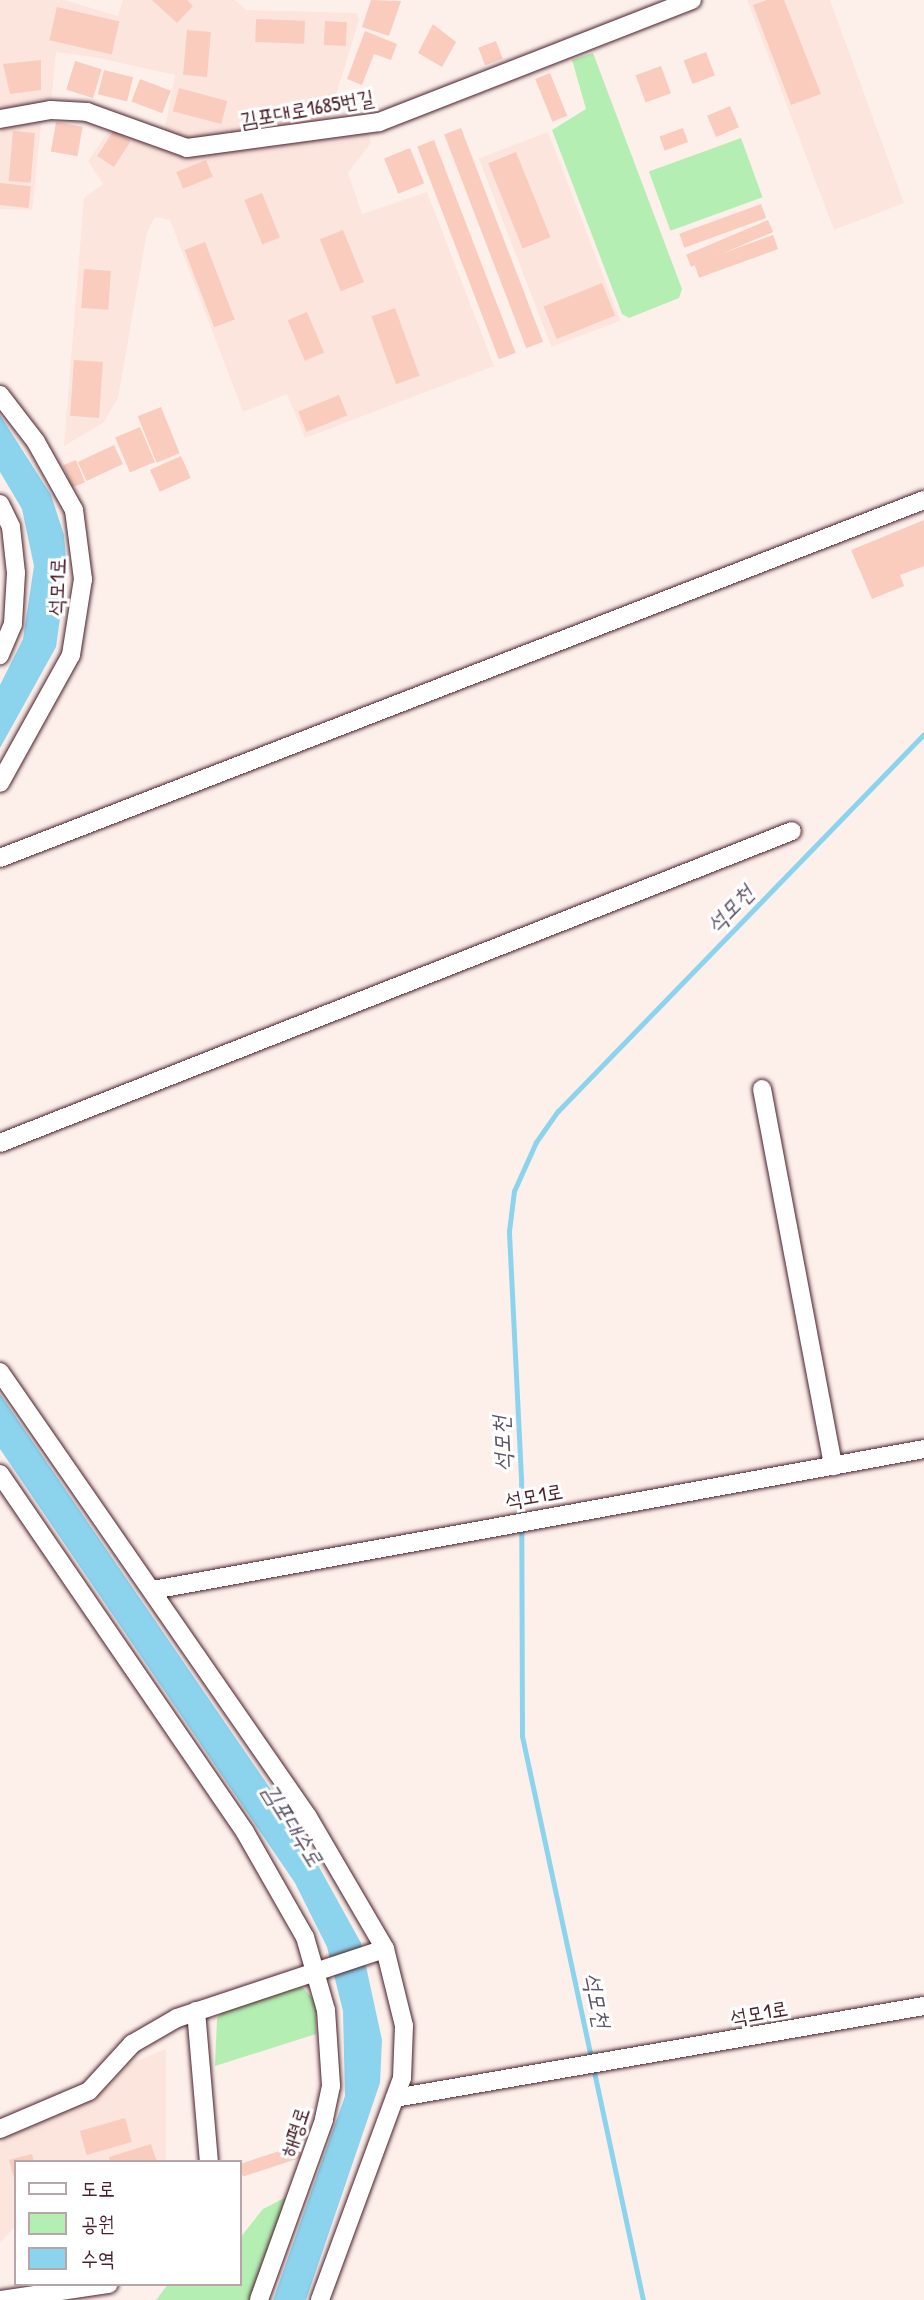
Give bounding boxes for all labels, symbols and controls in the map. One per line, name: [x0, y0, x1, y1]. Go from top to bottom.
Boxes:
street label: 김포대로1685번길: [238, 85, 376, 133]
street label: 석모1로: [43, 557, 71, 617]
water label: 석모천: [701, 879, 759, 939]
water label: 석모천: [487, 1416, 517, 1472]
street label: 석모1로: [503, 1479, 565, 1513]
water label: 김포대수로: [257, 1778, 329, 1872]
water label: 석모천: [578, 1970, 616, 2030]
street label: 석모1로: [728, 1996, 790, 2030]
street label: 해평로: [275, 2104, 315, 2160]
legend: [14, 2160, 242, 2286]
text: 도로: [81, 2174, 115, 2203]
text: 공원: [81, 2209, 115, 2238]
text: 수역: [81, 2244, 115, 2273]

